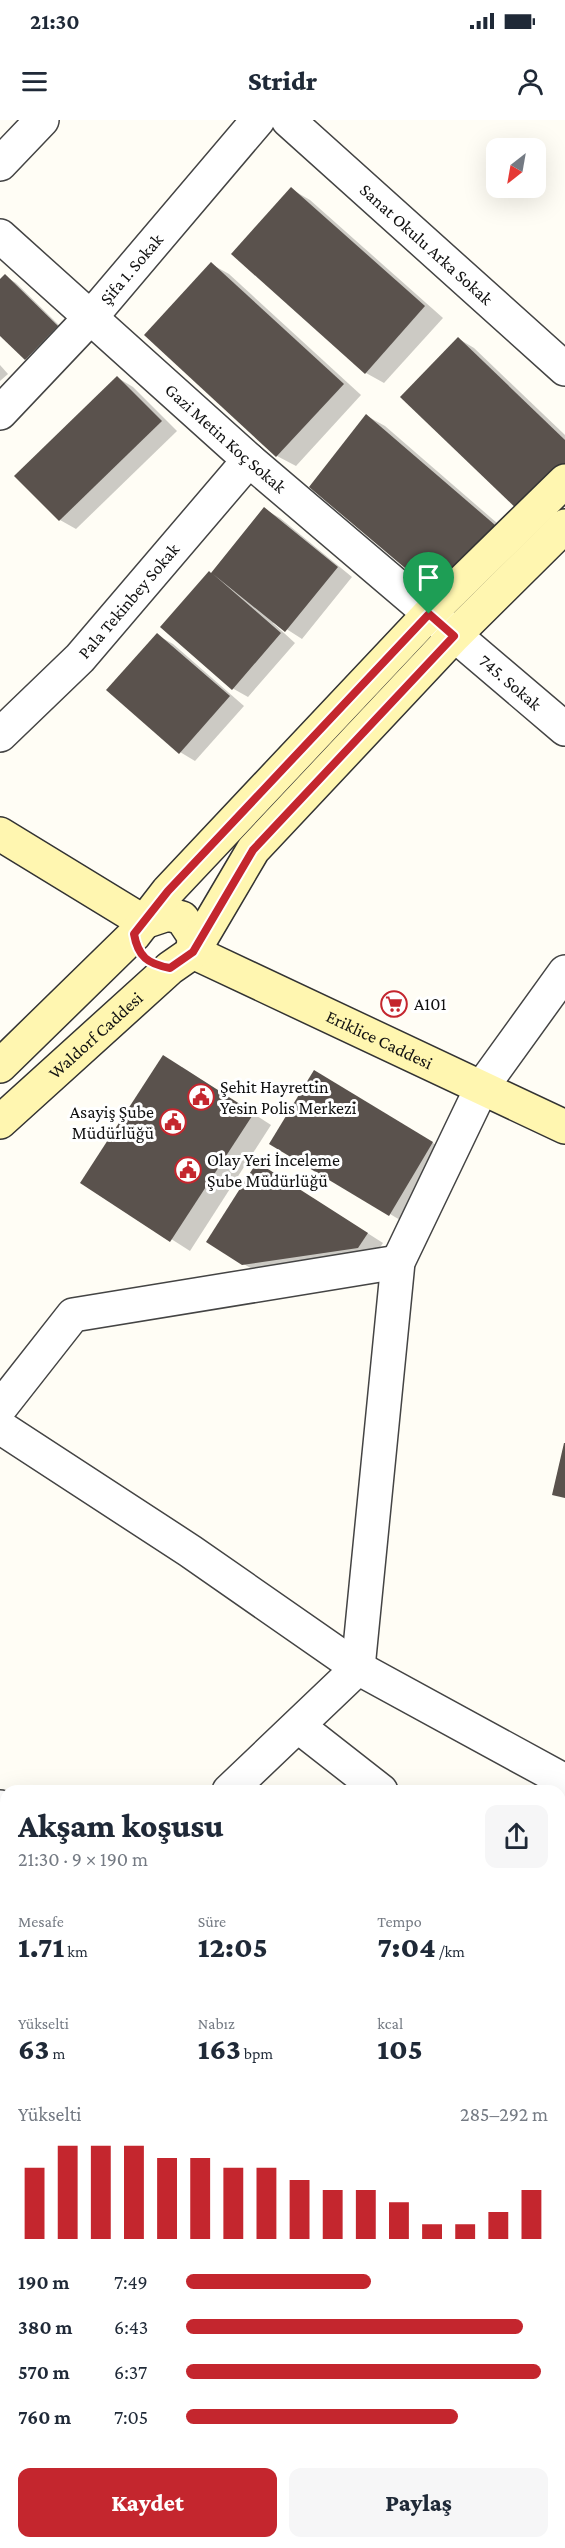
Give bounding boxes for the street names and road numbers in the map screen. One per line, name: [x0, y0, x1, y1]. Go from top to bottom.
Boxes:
street label: Sanat Okulu Arka Sokak: [356, 180, 497, 309]
street label: Şifa 1. Sokak: [96, 229, 167, 309]
street label: Gazi Metin Koç Sokak: [161, 379, 290, 497]
street label: Pala Tekinbey Sokak: [74, 539, 184, 663]
street label: 745. Sokak: [475, 650, 546, 715]
street label: Waldorf Caddesi: [44, 988, 147, 1083]
street label: Eriklice Caddesi: [323, 1006, 436, 1073]

